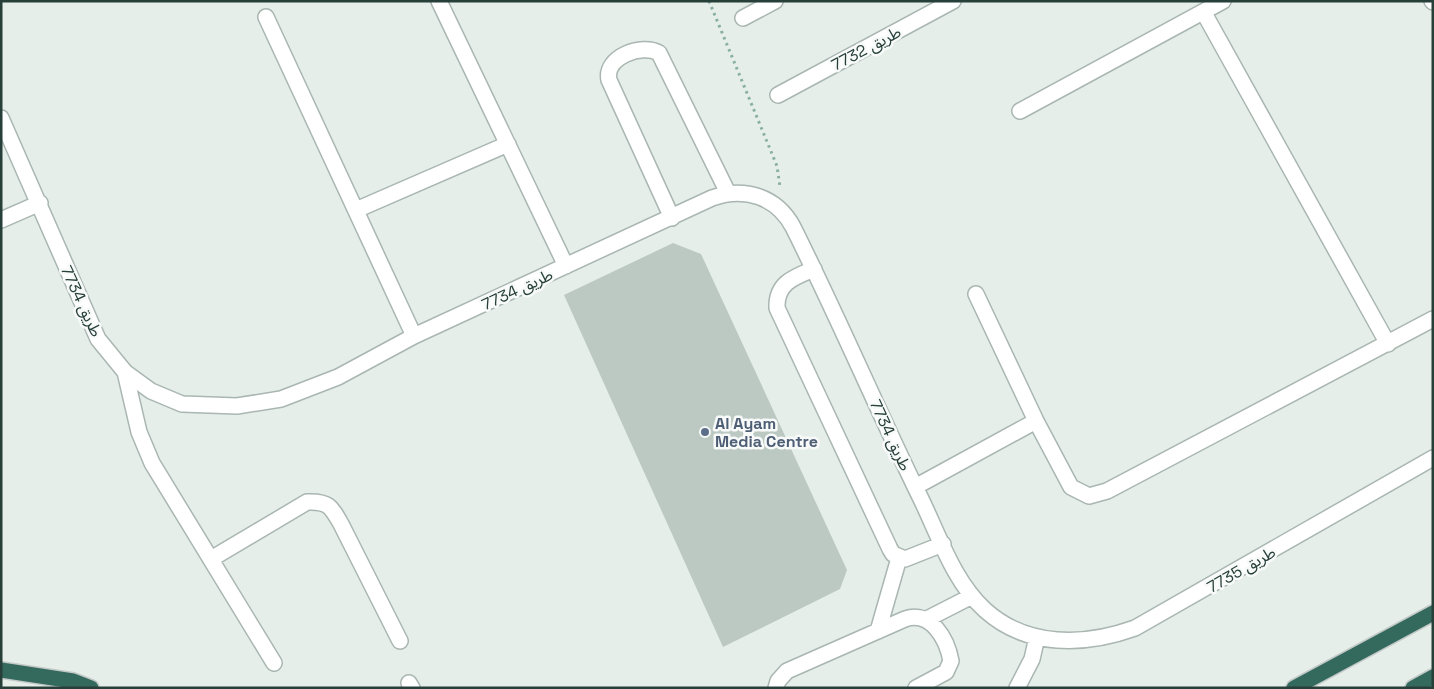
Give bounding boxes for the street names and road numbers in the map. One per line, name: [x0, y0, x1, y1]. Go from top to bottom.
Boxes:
street label: طريق 7732: [828, 21, 905, 76]
street label: طريق 7734: [56, 262, 107, 340]
street label: طريق 7734: [478, 264, 556, 315]
street label: طريق 7734: [865, 396, 916, 474]
street label: طريق 7735: [1203, 541, 1279, 597]

